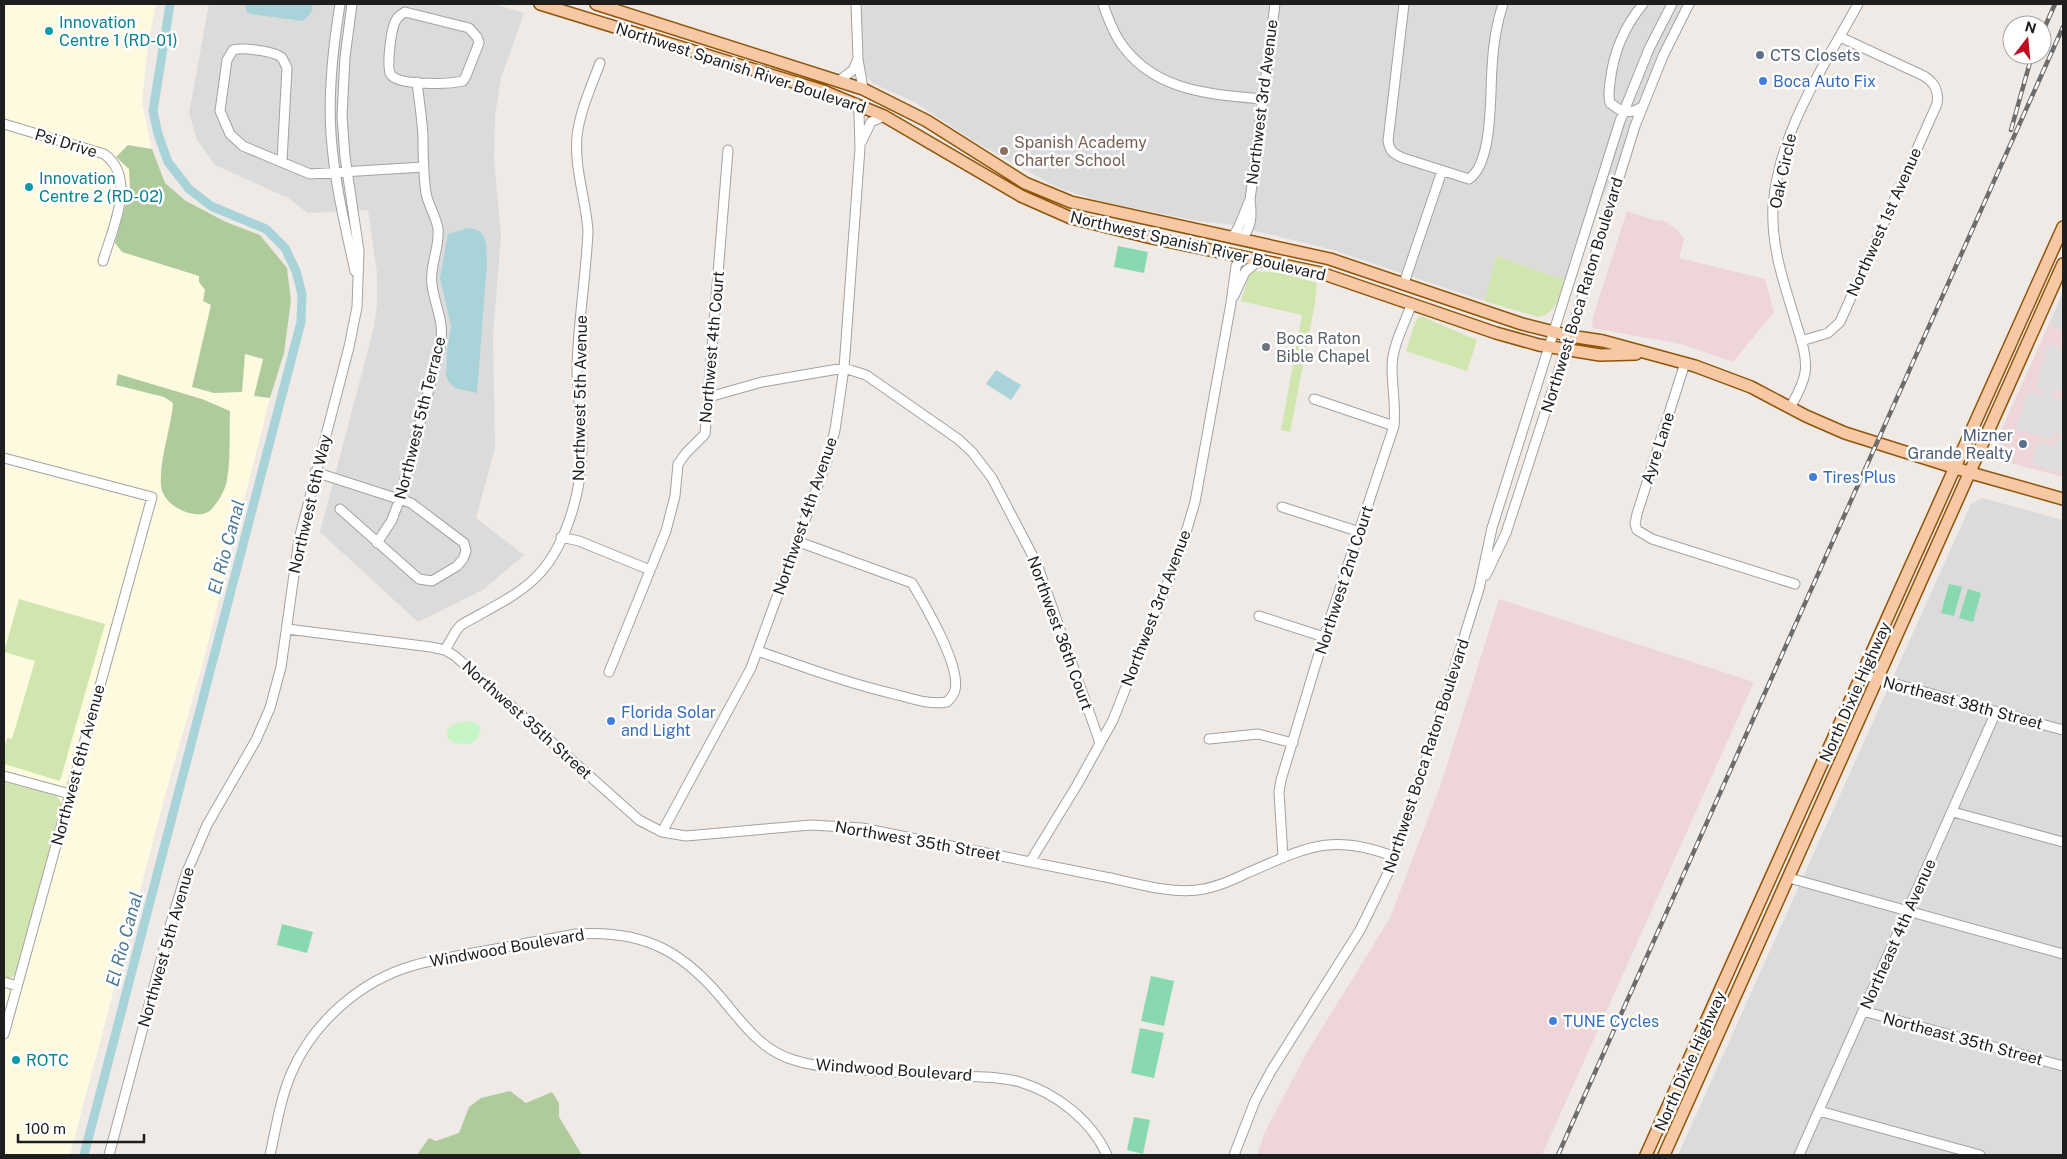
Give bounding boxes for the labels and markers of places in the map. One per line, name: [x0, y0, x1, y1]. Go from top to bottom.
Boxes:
place label: Innovation Centre 1 (RD-01): [59, 13, 178, 50]
marker: Innovation Centre 1 (RD-01): [43, 25, 55, 37]
place label: CTS Closets: [1770, 46, 1860, 65]
marker: CTS Closets: [1754, 49, 1766, 61]
place label: Boca Auto Fix: [1773, 72, 1876, 91]
marker: Boca Auto Fix: [1757, 75, 1769, 87]
place label: Spanish Academy Charter School: [1014, 133, 1147, 170]
marker: Spanish Academy Charter School: [998, 145, 1010, 157]
place label: Innovation Centre 2 (RD-02): [39, 169, 164, 206]
marker: Innovation Centre 2 (RD-02): [23, 181, 35, 193]
place label: Boca Raton Bible Chapel: [1276, 329, 1370, 366]
marker: Boca Raton Bible Chapel: [1260, 341, 1272, 353]
place label: Mizner Grande Realty: [1907, 426, 2013, 463]
marker: Mizner Grande Realty: [2017, 438, 2029, 450]
place label: Tires Plus: [1823, 468, 1896, 487]
marker: Tires Plus: [1807, 471, 1819, 483]
place label: Florida Solar and Light: [621, 703, 716, 740]
marker: Florida Solar and Light: [605, 715, 617, 727]
place label: TUNE Cycles: [1563, 1012, 1659, 1031]
marker: TUNE Cycles: [1547, 1015, 1559, 1027]
place label: ROTC: [26, 1051, 69, 1070]
marker: ROTC: [10, 1054, 22, 1066]

